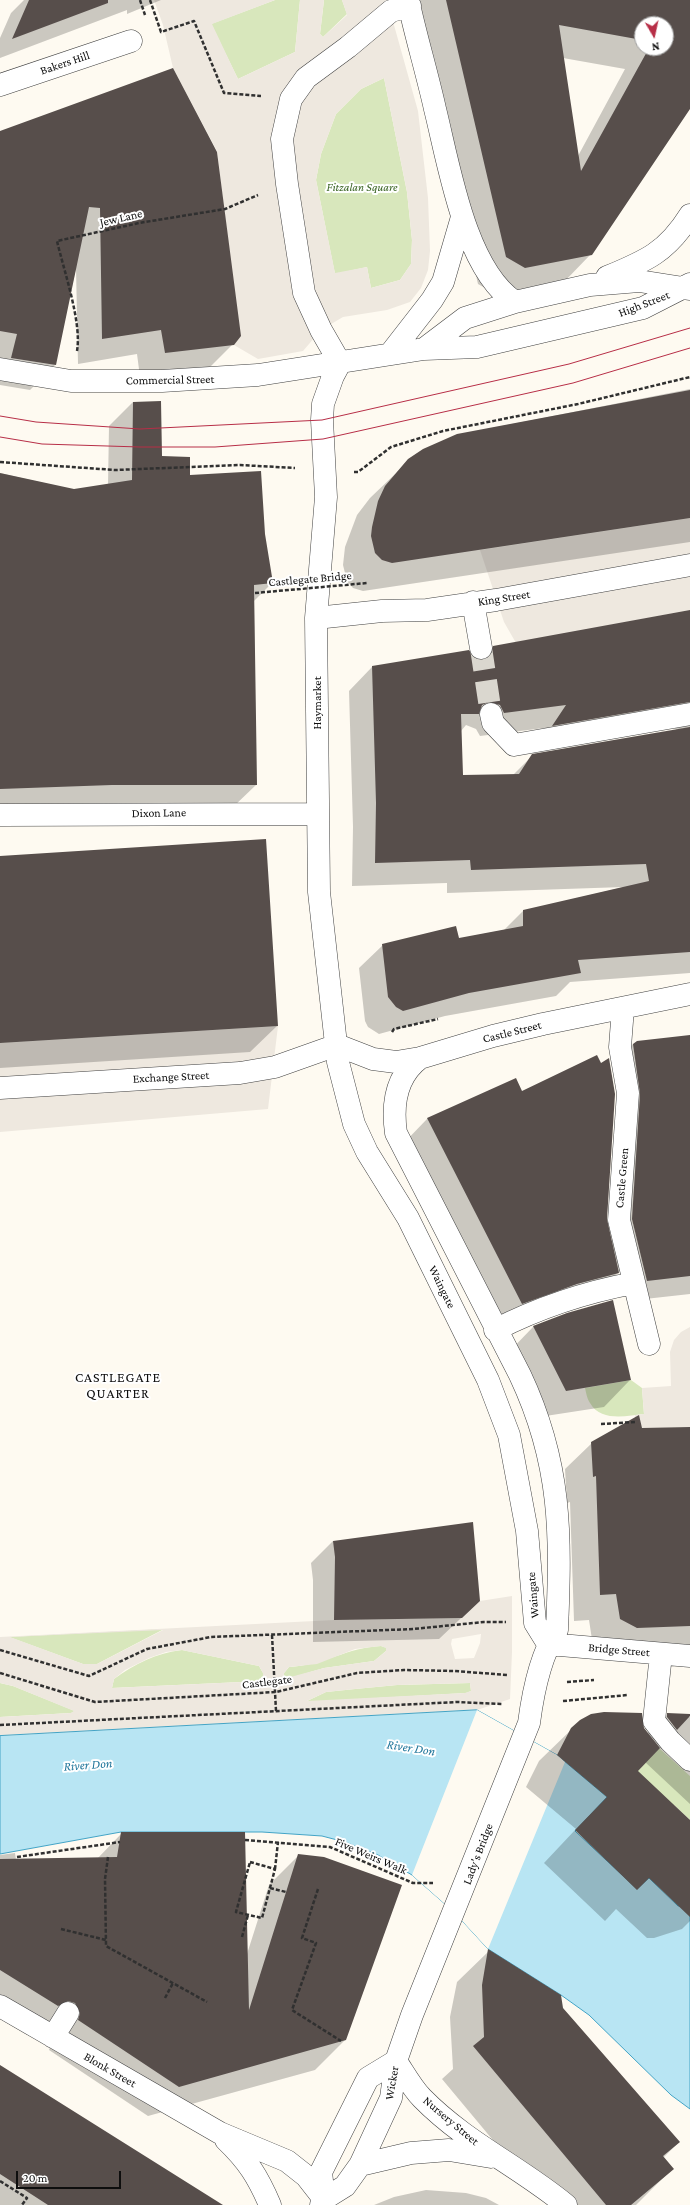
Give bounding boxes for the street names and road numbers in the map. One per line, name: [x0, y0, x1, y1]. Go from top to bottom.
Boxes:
street label: Bakers Hill: [38, 48, 92, 78]
street label: Jew Lane: [98, 206, 144, 230]
street label: High Street: [616, 288, 672, 320]
street label: Commercial Street: [126, 372, 214, 388]
street label: Castlegate Bridge: [268, 568, 352, 590]
street label: King Street: [477, 587, 531, 609]
street label: Haymarket: [310, 676, 324, 730]
street label: Dixon Lane: [132, 805, 186, 821]
street label: Castle Street: [481, 1018, 543, 1046]
street label: Exchange Street: [132, 1068, 210, 1086]
street label: Castle Green: [612, 1147, 632, 1209]
street label: Waingate: [425, 1263, 459, 1311]
street label: Waingate: [524, 1571, 542, 1619]
street label: Bridge Street: [588, 1640, 650, 1660]
street label: Castlegate: [241, 1672, 293, 1692]
street label: Lady's Bridge: [460, 1821, 496, 1887]
street label: Five Weirs Walk: [333, 1834, 409, 1878]
street label: Blonk Street: [81, 2049, 139, 2091]
street label: Wicker: [382, 2065, 402, 2101]
street label: Nursery Street: [420, 2093, 482, 2149]

